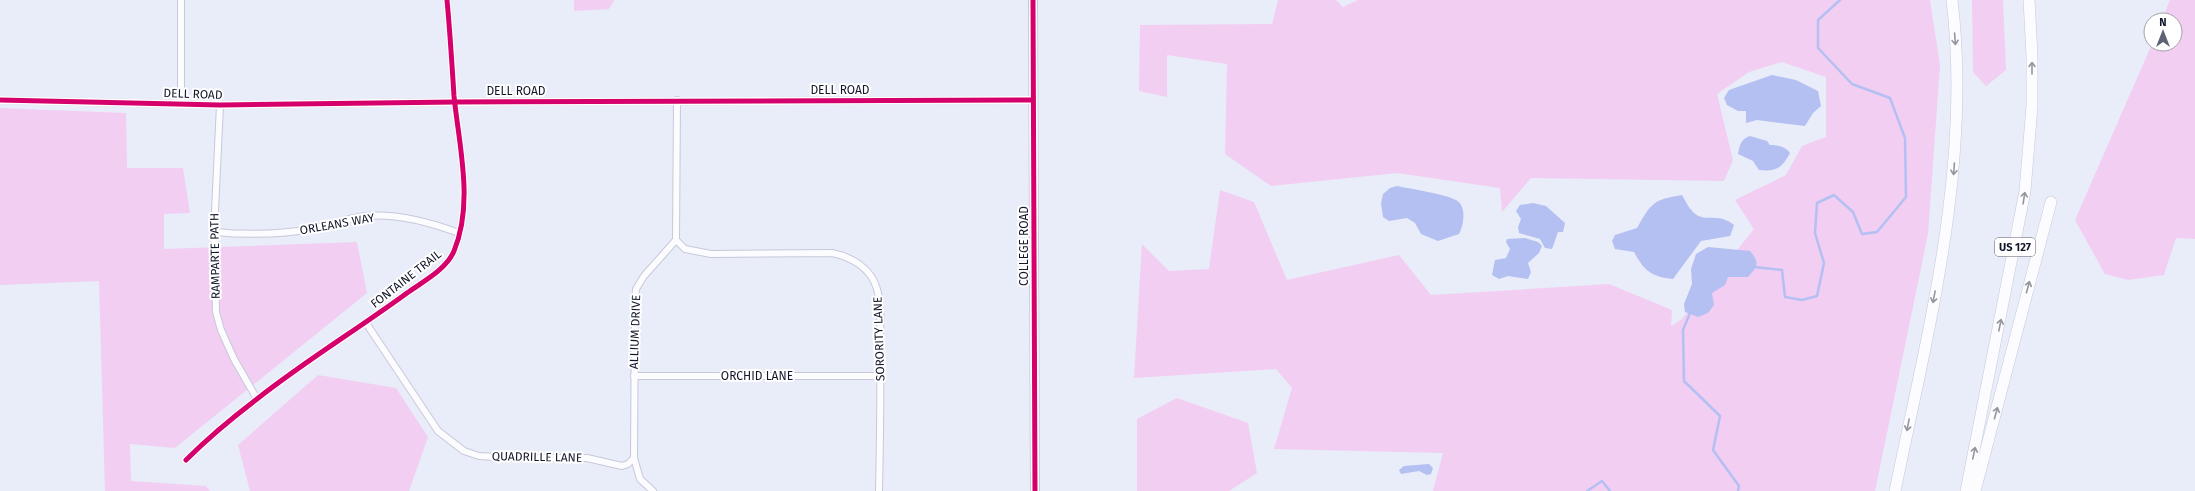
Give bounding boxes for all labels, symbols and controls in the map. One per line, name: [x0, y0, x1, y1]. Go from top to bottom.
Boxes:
north arrow: [2143, 12, 2183, 52]
text: N: [2159, 16, 2167, 29]
one-way arrow: [1951, 32, 1958, 45]
one-way arrow: [2028, 62, 2036, 75]
street label: DELL ROAD: [810, 83, 870, 97]
street label: DELL ROAD: [486, 84, 546, 98]
street label: DELL ROAD: [163, 86, 223, 102]
one-way arrow: [1950, 162, 1957, 175]
one-way arrow: [2020, 192, 2028, 205]
street label: COLLEGE ROAD: [1017, 206, 1031, 286]
street label: ORLEANS WAY: [299, 210, 376, 237]
street label: RAMPARTE PATH: [207, 213, 223, 299]
road number: US 127: [1995, 238, 2035, 256]
street label: FONTAINE TRAIL: [368, 247, 444, 311]
one-way arrow: [2025, 281, 2032, 294]
one-way arrow: [1930, 290, 1938, 303]
street label: ALLIUM DRIVE: [627, 295, 643, 369]
street label: SORORITY LANE: [871, 297, 887, 381]
one-way arrow: [1996, 319, 2004, 332]
street label: ORCHID LANE: [721, 369, 793, 383]
one-way arrow: [1992, 406, 2000, 419]
one-way arrow: [1904, 418, 1912, 431]
one-way arrow: [1971, 447, 1979, 460]
street label: QUADRILLE LANE: [492, 449, 582, 465]

